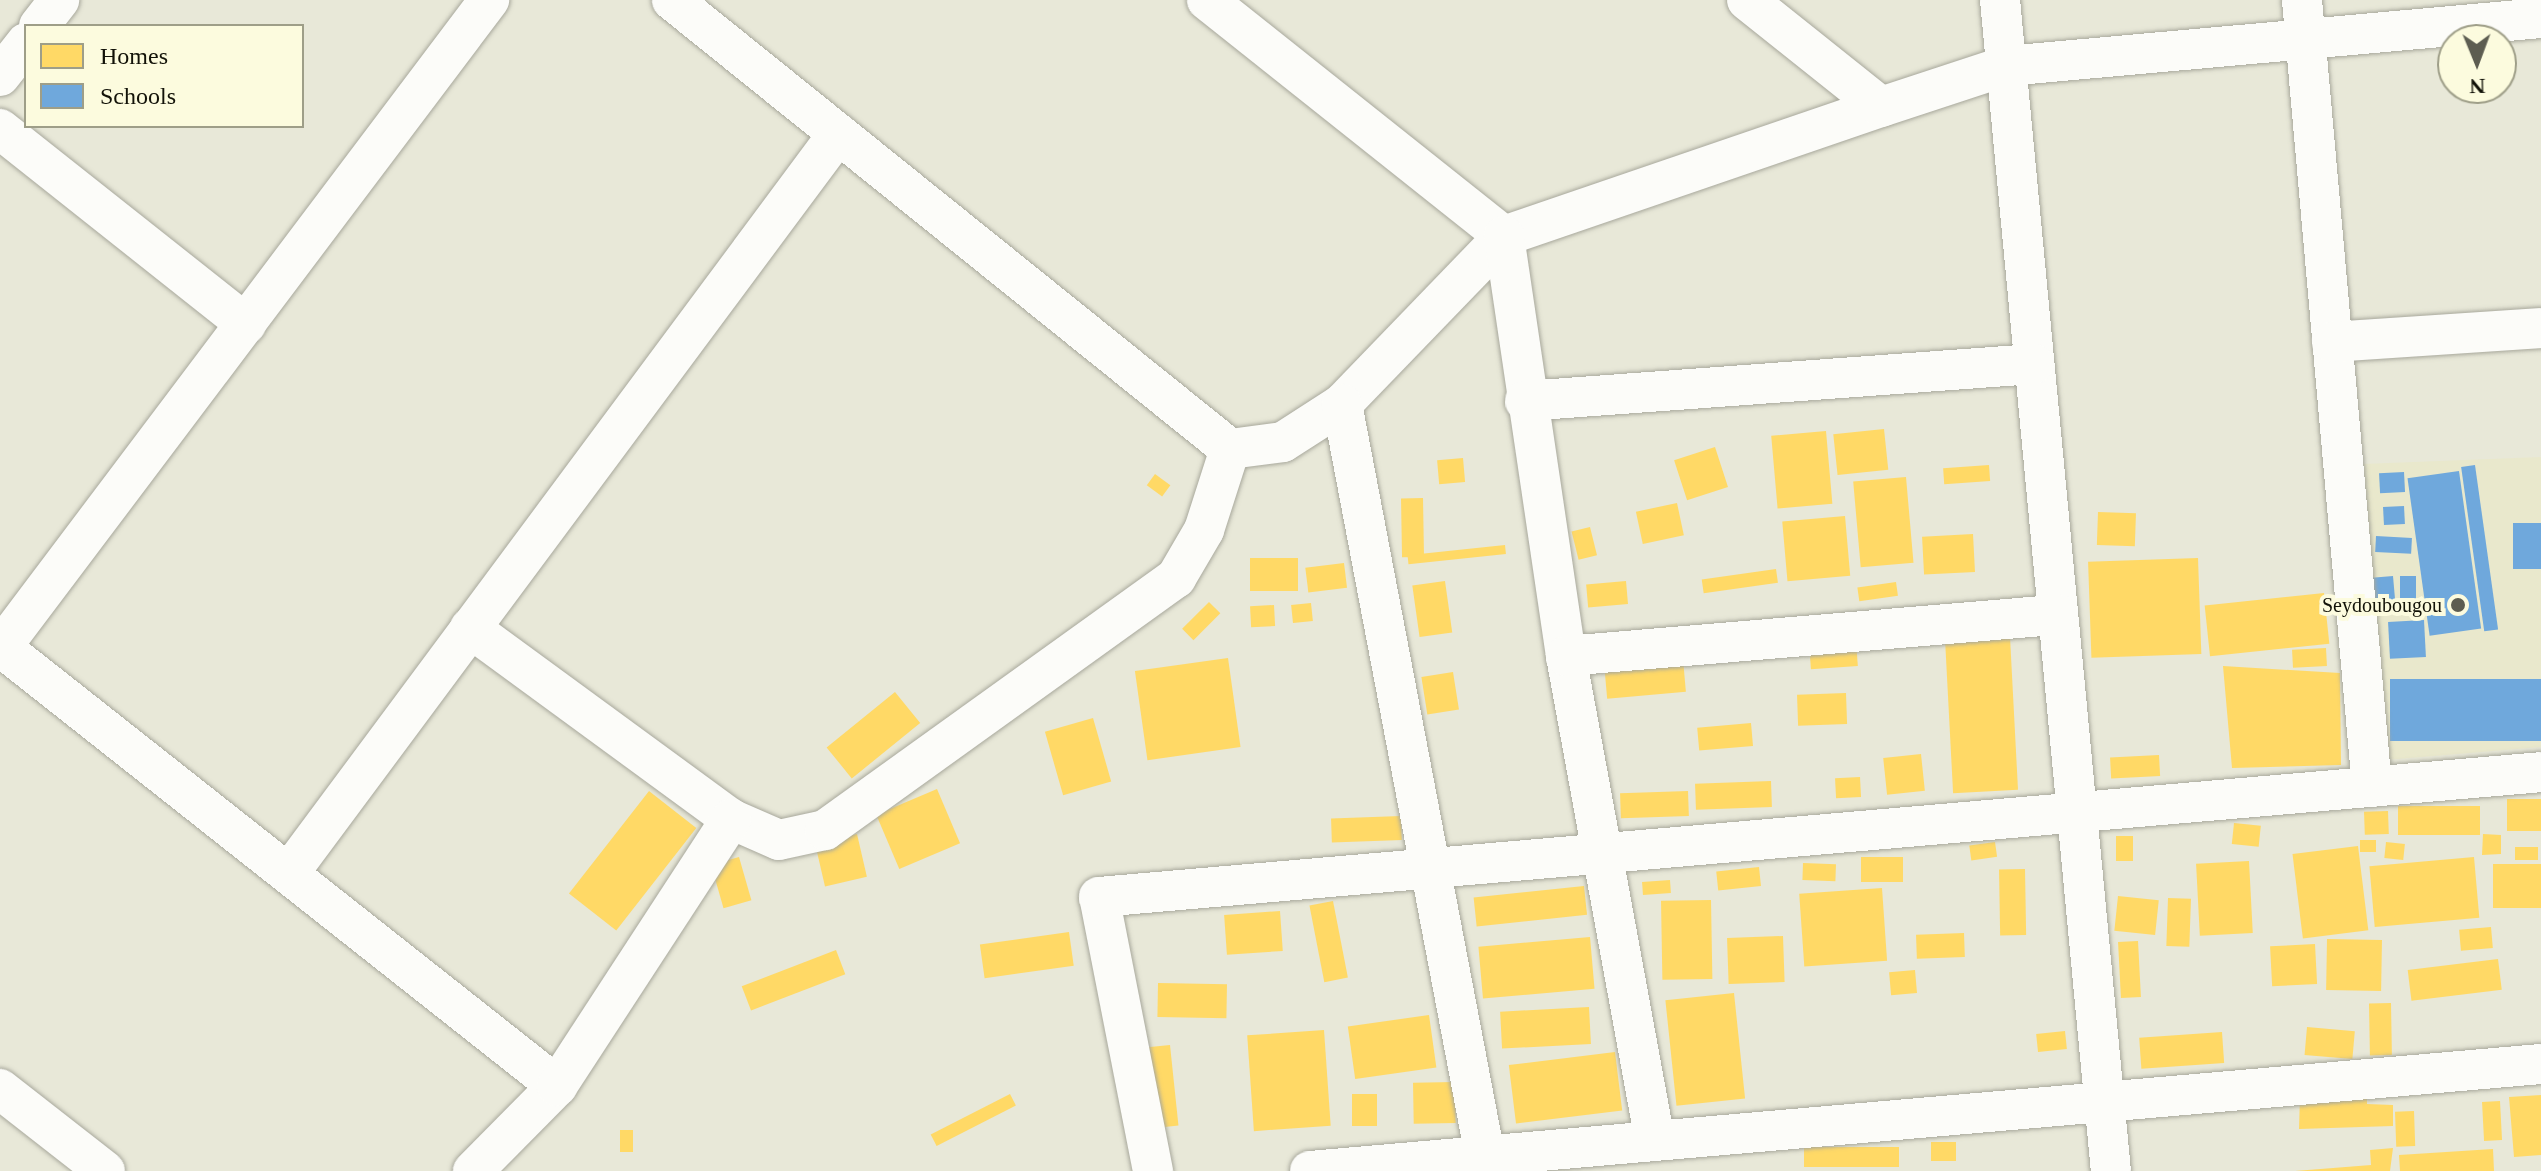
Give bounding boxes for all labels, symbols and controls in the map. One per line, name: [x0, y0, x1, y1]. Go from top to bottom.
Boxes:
legend: [24, 24, 304, 128]
north arrow: [2437, 24, 2517, 104]
text: Homes: [100, 43, 168, 69]
text: N: [2469, 74, 2486, 99]
text: Schools: [100, 83, 176, 109]
place label: Seydoubougou: [2322, 593, 2442, 617]
marker: Seydoubougou: [2449, 596, 2467, 614]

